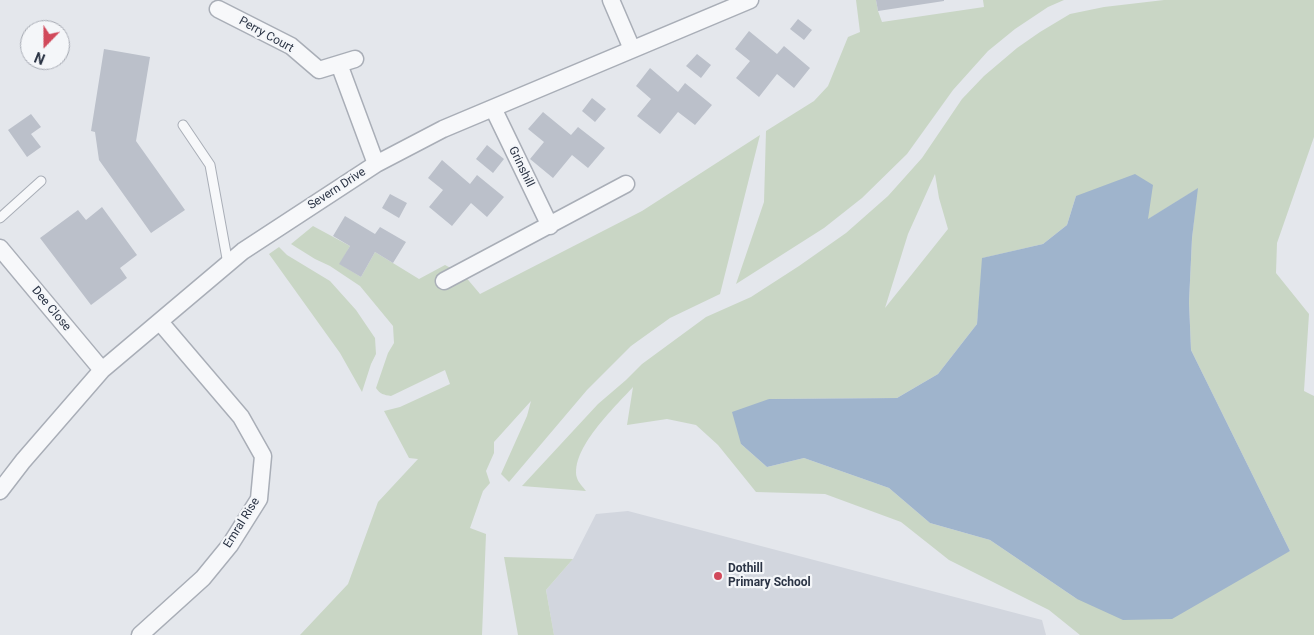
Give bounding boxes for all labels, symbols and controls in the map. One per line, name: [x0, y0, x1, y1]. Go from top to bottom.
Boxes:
street label: Perry Court: [236, 14, 296, 56]
north arrow: [20, 20, 70, 70]
text: N: [32, 49, 47, 67]
street label: Grinshill: [505, 144, 537, 190]
street label: Severn Drive: [305, 165, 369, 213]
street label: Dee Close: [28, 284, 74, 334]
street label: Emral Rise: [221, 495, 263, 551]
place label: Dothill Primary School: [728, 562, 811, 590]
marker: Dothill Primary School: [712, 570, 724, 582]

